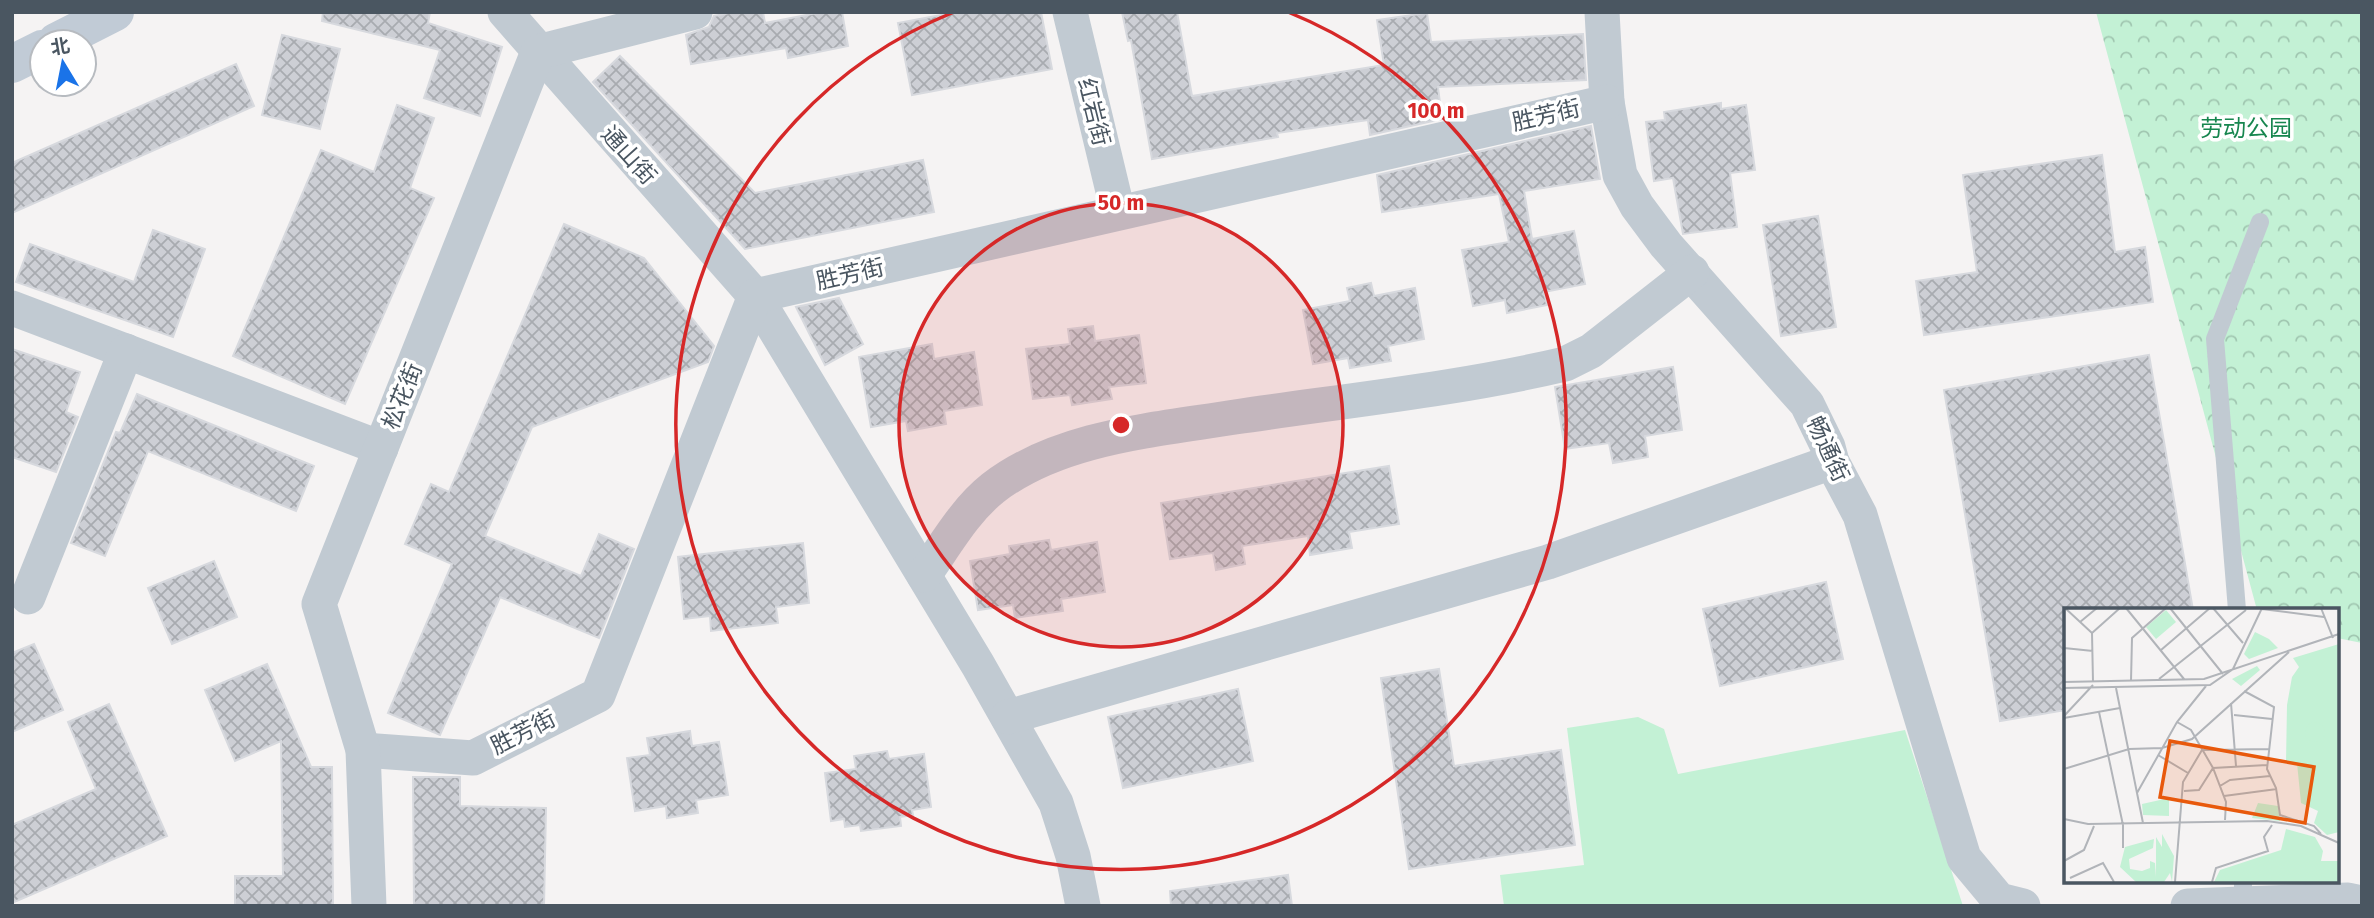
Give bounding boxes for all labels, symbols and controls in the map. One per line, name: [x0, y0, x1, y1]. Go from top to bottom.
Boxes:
north arrow: [28, 28, 98, 98]
text: 北: [49, 34, 71, 60]
street label: 红岩街: [1072, 75, 1116, 149]
street label: 胜芳街: [1509, 94, 1583, 136]
text: 100 m: [1407, 98, 1465, 124]
park label: 劳动公园: [2200, 114, 2292, 142]
street label: 通山街: [596, 120, 662, 190]
text: 50 m: [1098, 190, 1144, 216]
street label: 胜芳街: [813, 253, 887, 295]
street label: 松花街: [376, 359, 428, 433]
street label: 畅通街: [1801, 412, 1855, 486]
centre of rings: [1109, 413, 1133, 437]
inset map: [2064, 608, 2339, 883]
street label: 胜芳街: [486, 704, 560, 760]

